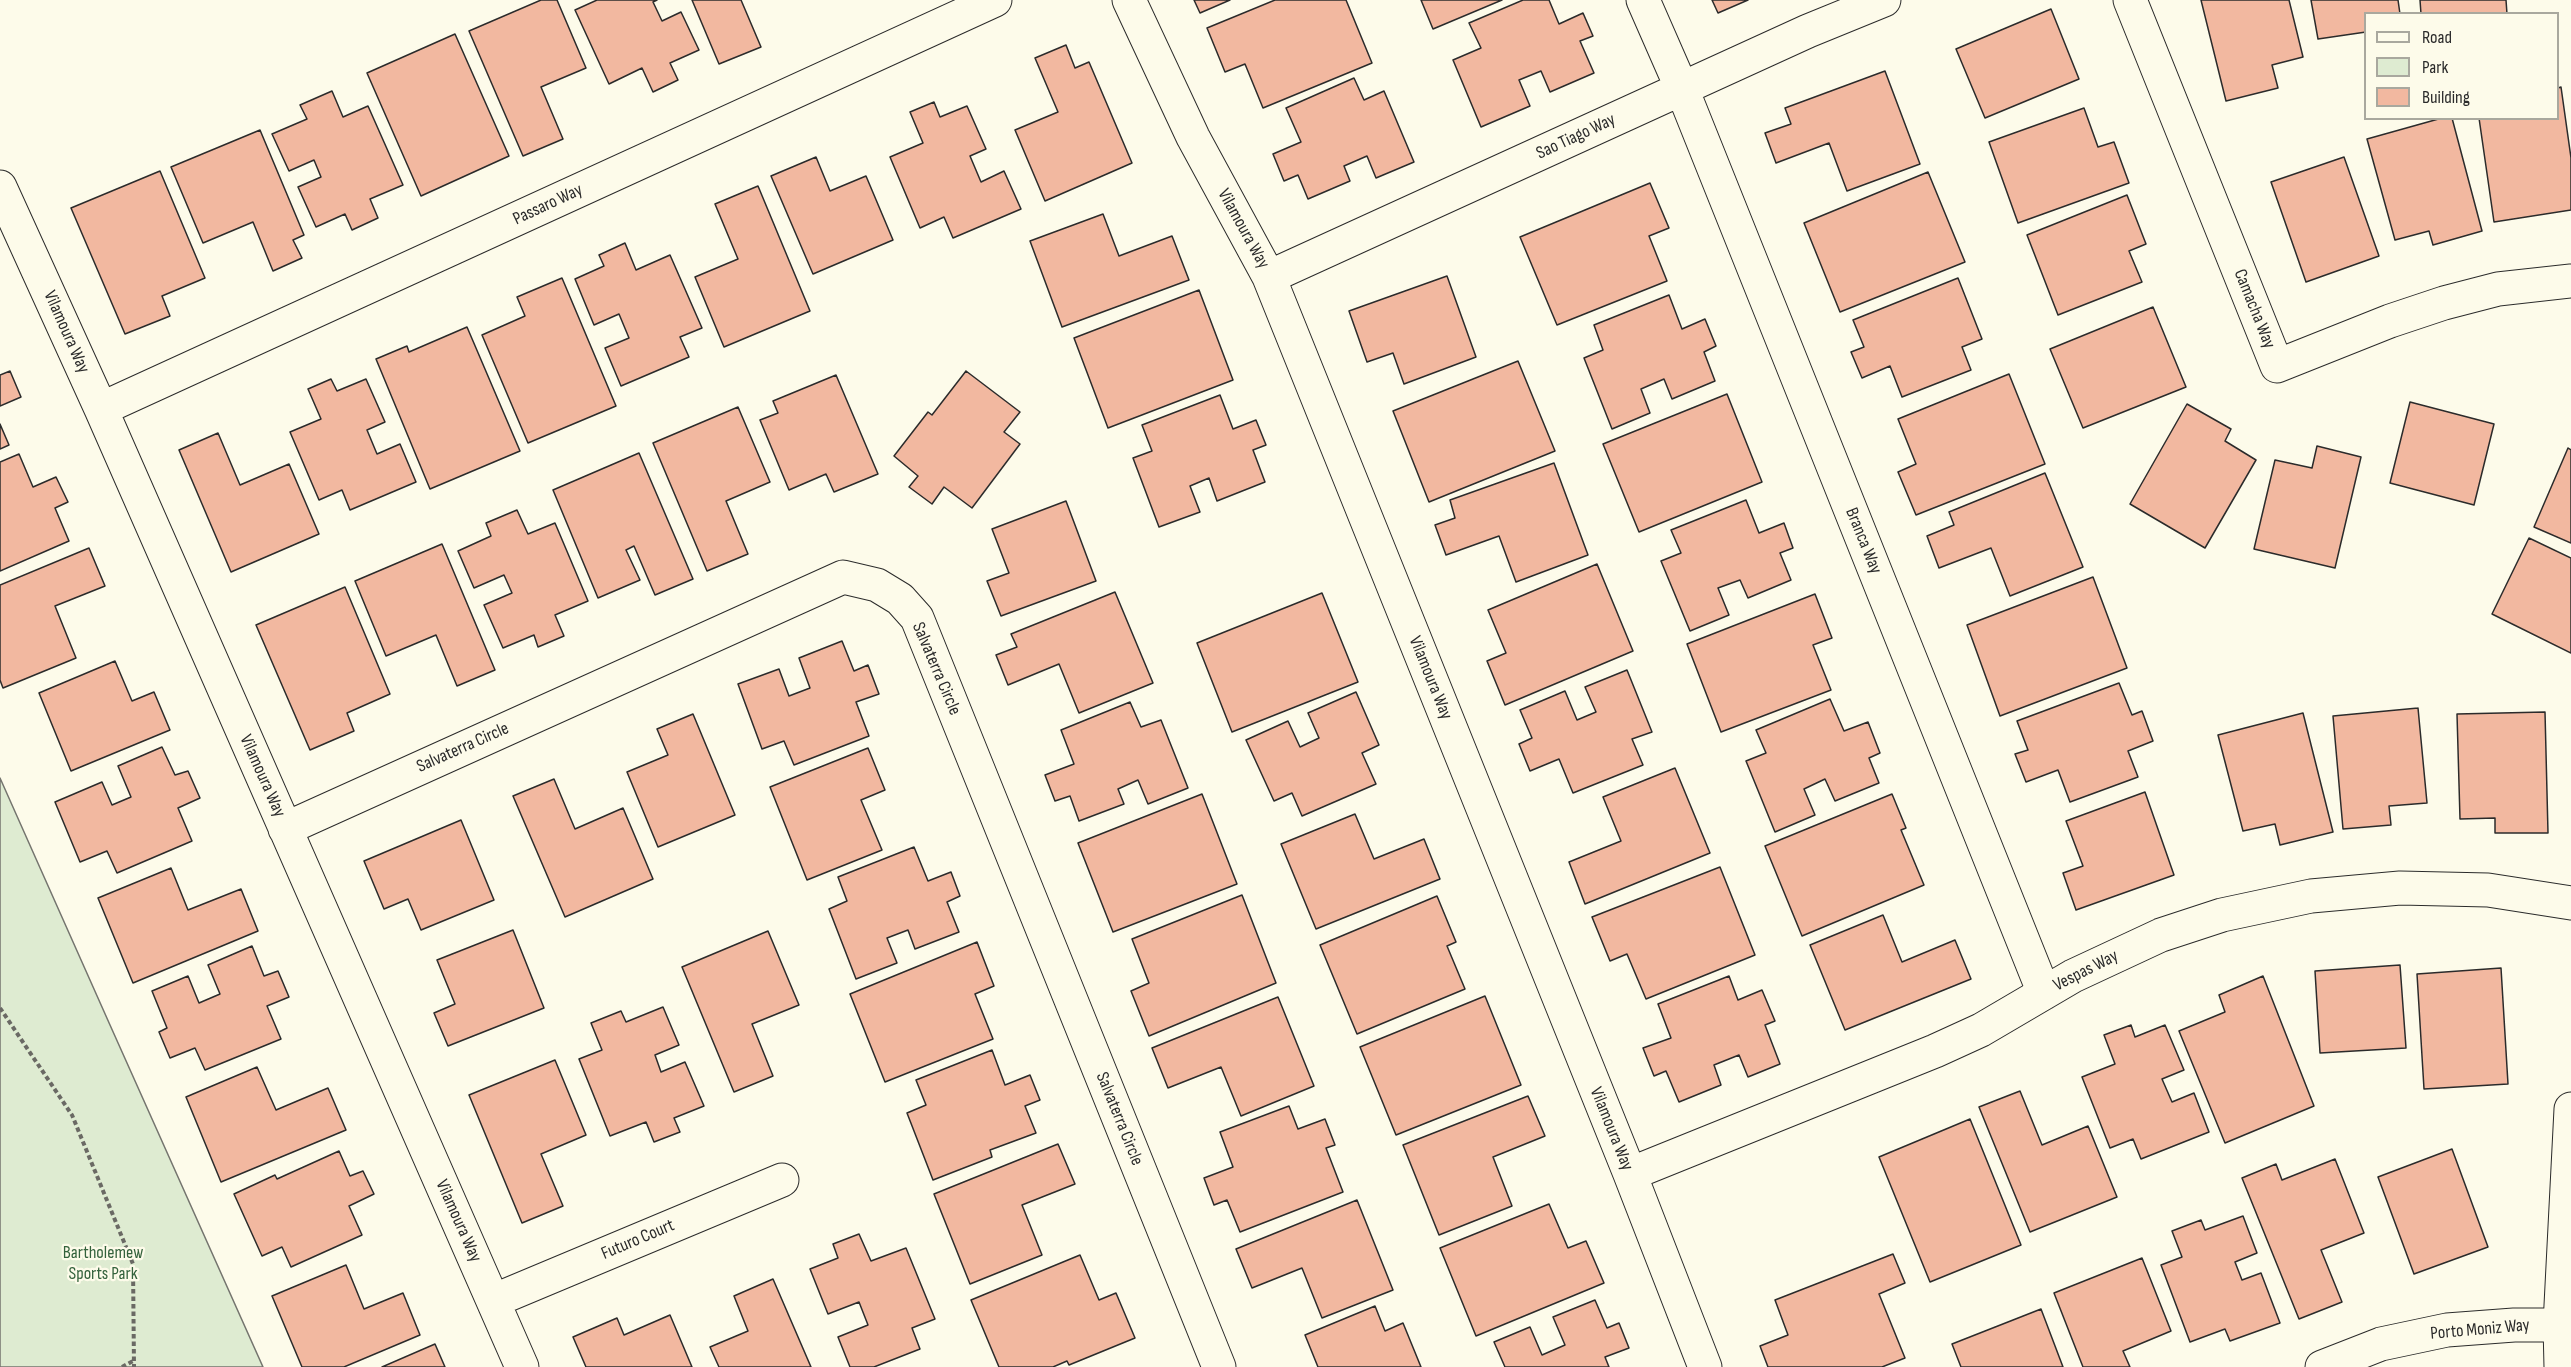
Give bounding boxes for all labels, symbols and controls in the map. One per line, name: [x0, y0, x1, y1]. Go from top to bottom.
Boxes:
legend: [2364, 12, 2559, 120]
text: Road: [2422, 27, 2452, 48]
text: Park: [2422, 57, 2448, 78]
text: Building: [2422, 87, 2470, 108]
street label: Sao Tiago Way: [1533, 109, 1619, 165]
street label: Passaro Way: [510, 180, 586, 230]
street label: Vilamoura Way: [1212, 185, 1274, 273]
street label: Camacha Way: [2228, 266, 2280, 352]
street label: Vilamoura Way: [38, 287, 94, 377]
street label: Branca Way: [1840, 505, 1886, 577]
street label: Salvaterra Circle: [907, 619, 965, 719]
street label: Vilamoura Way: [1404, 633, 1456, 723]
street label: Salvaterra Circle: [413, 718, 513, 778]
street label: Vilamoura Way: [234, 731, 290, 821]
street label: Vespas Way: [2050, 946, 2122, 996]
street label: Salvaterra Circle: [1090, 1069, 1148, 1169]
street label: Vilamoura Way: [1585, 1084, 1637, 1174]
street label: Vilamoura Way: [430, 1176, 486, 1266]
street label: Futuro Court: [598, 1215, 678, 1265]
park label: Bartholemew Sports Park: [63, 1242, 143, 1284]
street label: Porto Moniz Way: [2429, 1315, 2531, 1345]

